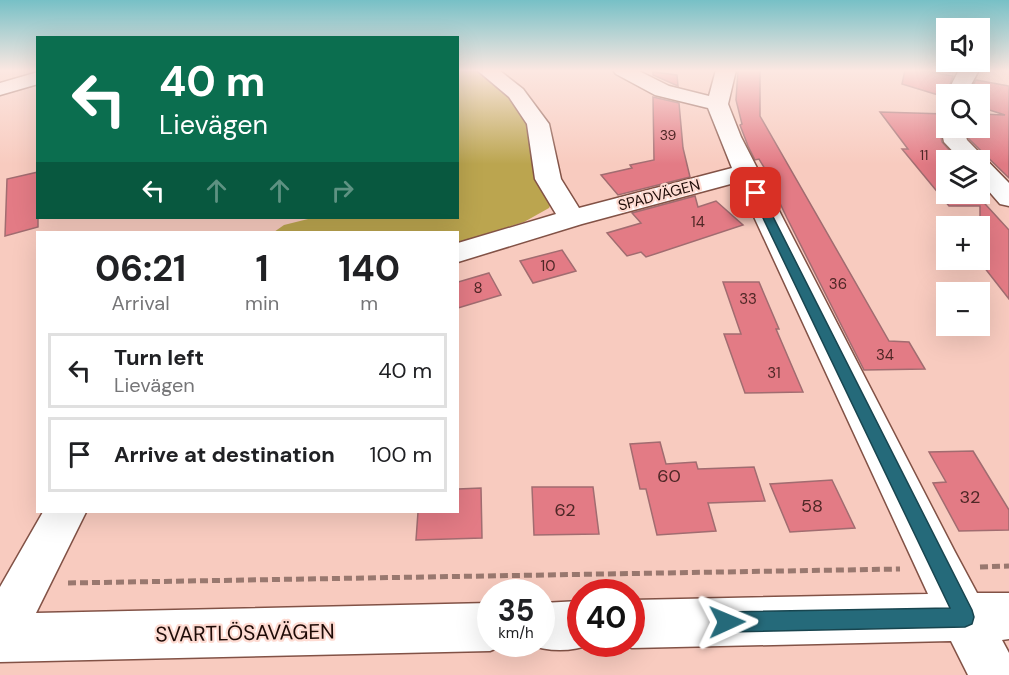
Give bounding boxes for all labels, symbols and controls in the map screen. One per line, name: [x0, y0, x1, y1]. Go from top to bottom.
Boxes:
map controls: [936, 18, 990, 336]
button: sound: [936, 18, 990, 72]
text: 40 m: [159, 54, 265, 109]
icon: left: [60, 60, 138, 138]
button: search: [936, 84, 990, 138]
text: Lievägen: [159, 107, 268, 142]
house number: 39: [660, 126, 677, 144]
house number: 11: [920, 146, 928, 164]
button: layers: [936, 150, 990, 204]
pin: [730, 167, 781, 218]
icon: left: [137, 174, 170, 207]
icon: ahead: [200, 174, 233, 207]
icon: ahead: [263, 174, 296, 207]
icon: right: [326, 174, 359, 207]
street label: SPADVÄGEN: [616, 174, 702, 216]
icon: arrive: [739, 176, 772, 209]
house number: 14: [691, 212, 705, 232]
button: +: [936, 216, 990, 270]
text: 06:21: [95, 245, 186, 292]
text: 1: [256, 245, 269, 292]
text: 140: [338, 245, 400, 292]
house number: 10: [541, 256, 555, 276]
house number: 36: [829, 274, 847, 294]
house number: 8: [473, 278, 483, 298]
button: −: [936, 282, 990, 336]
house number: 33: [739, 289, 757, 309]
text: Arrival: [111, 290, 170, 316]
text: min: [245, 290, 279, 316]
text: m: [360, 290, 378, 316]
text: Turn left: [114, 343, 204, 372]
house number: 34: [876, 345, 894, 365]
icon: left: [63, 354, 96, 387]
text: 40 m: [378, 356, 432, 385]
house number: 31: [767, 363, 781, 383]
text: Lievägen: [114, 372, 195, 398]
icon: arrive: [63, 438, 96, 471]
text: Arrive at destination: [114, 440, 335, 469]
text: 100 m: [370, 440, 432, 469]
house number: 60: [657, 464, 681, 488]
house number: 32: [959, 485, 981, 509]
house number: 58: [801, 494, 823, 518]
house number: 62: [554, 498, 576, 522]
speed limit sign: 40: [567, 579, 645, 657]
position arrow: [695, 590, 759, 654]
text: 35: [498, 591, 534, 630]
street label: SVARTLÖSAVÄGEN: [155, 617, 335, 649]
text: km/h: [498, 623, 534, 643]

